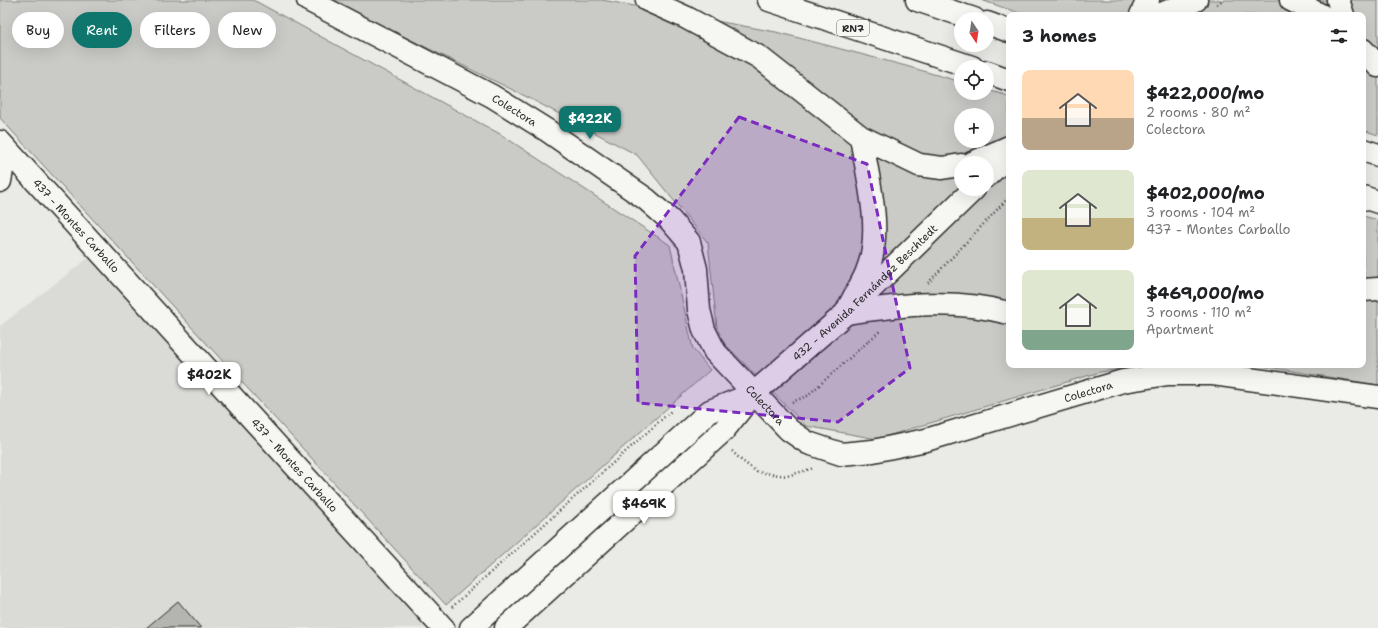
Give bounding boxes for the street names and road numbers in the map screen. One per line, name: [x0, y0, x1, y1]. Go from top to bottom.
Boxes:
road number: RN7: [837, 20, 869, 36]
street label: Colectora: [489, 90, 540, 130]
street label: 437 - Montes Carballo: [29, 175, 123, 276]
street label: 432 - Avenida Fernández Beschtedt: [789, 221, 941, 364]
street label: Colectora: [1062, 377, 1115, 406]
street label: Colectora: [743, 382, 788, 428]
street label: 437 - Montes Carballo: [248, 415, 341, 515]

